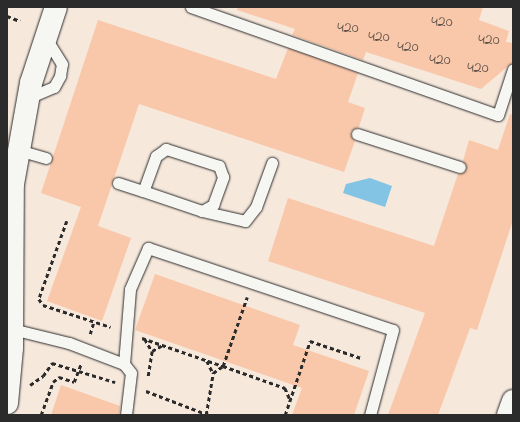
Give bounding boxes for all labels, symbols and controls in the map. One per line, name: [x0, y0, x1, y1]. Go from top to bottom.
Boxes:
house number: 420: [431, 12, 453, 32]
house number: 420: [337, 18, 359, 38]
house number: 420: [368, 27, 390, 47]
house number: 420: [478, 30, 500, 50]
house number: 420: [397, 37, 419, 57]
house number: 420: [429, 50, 451, 70]
house number: 420: [467, 58, 489, 78]

